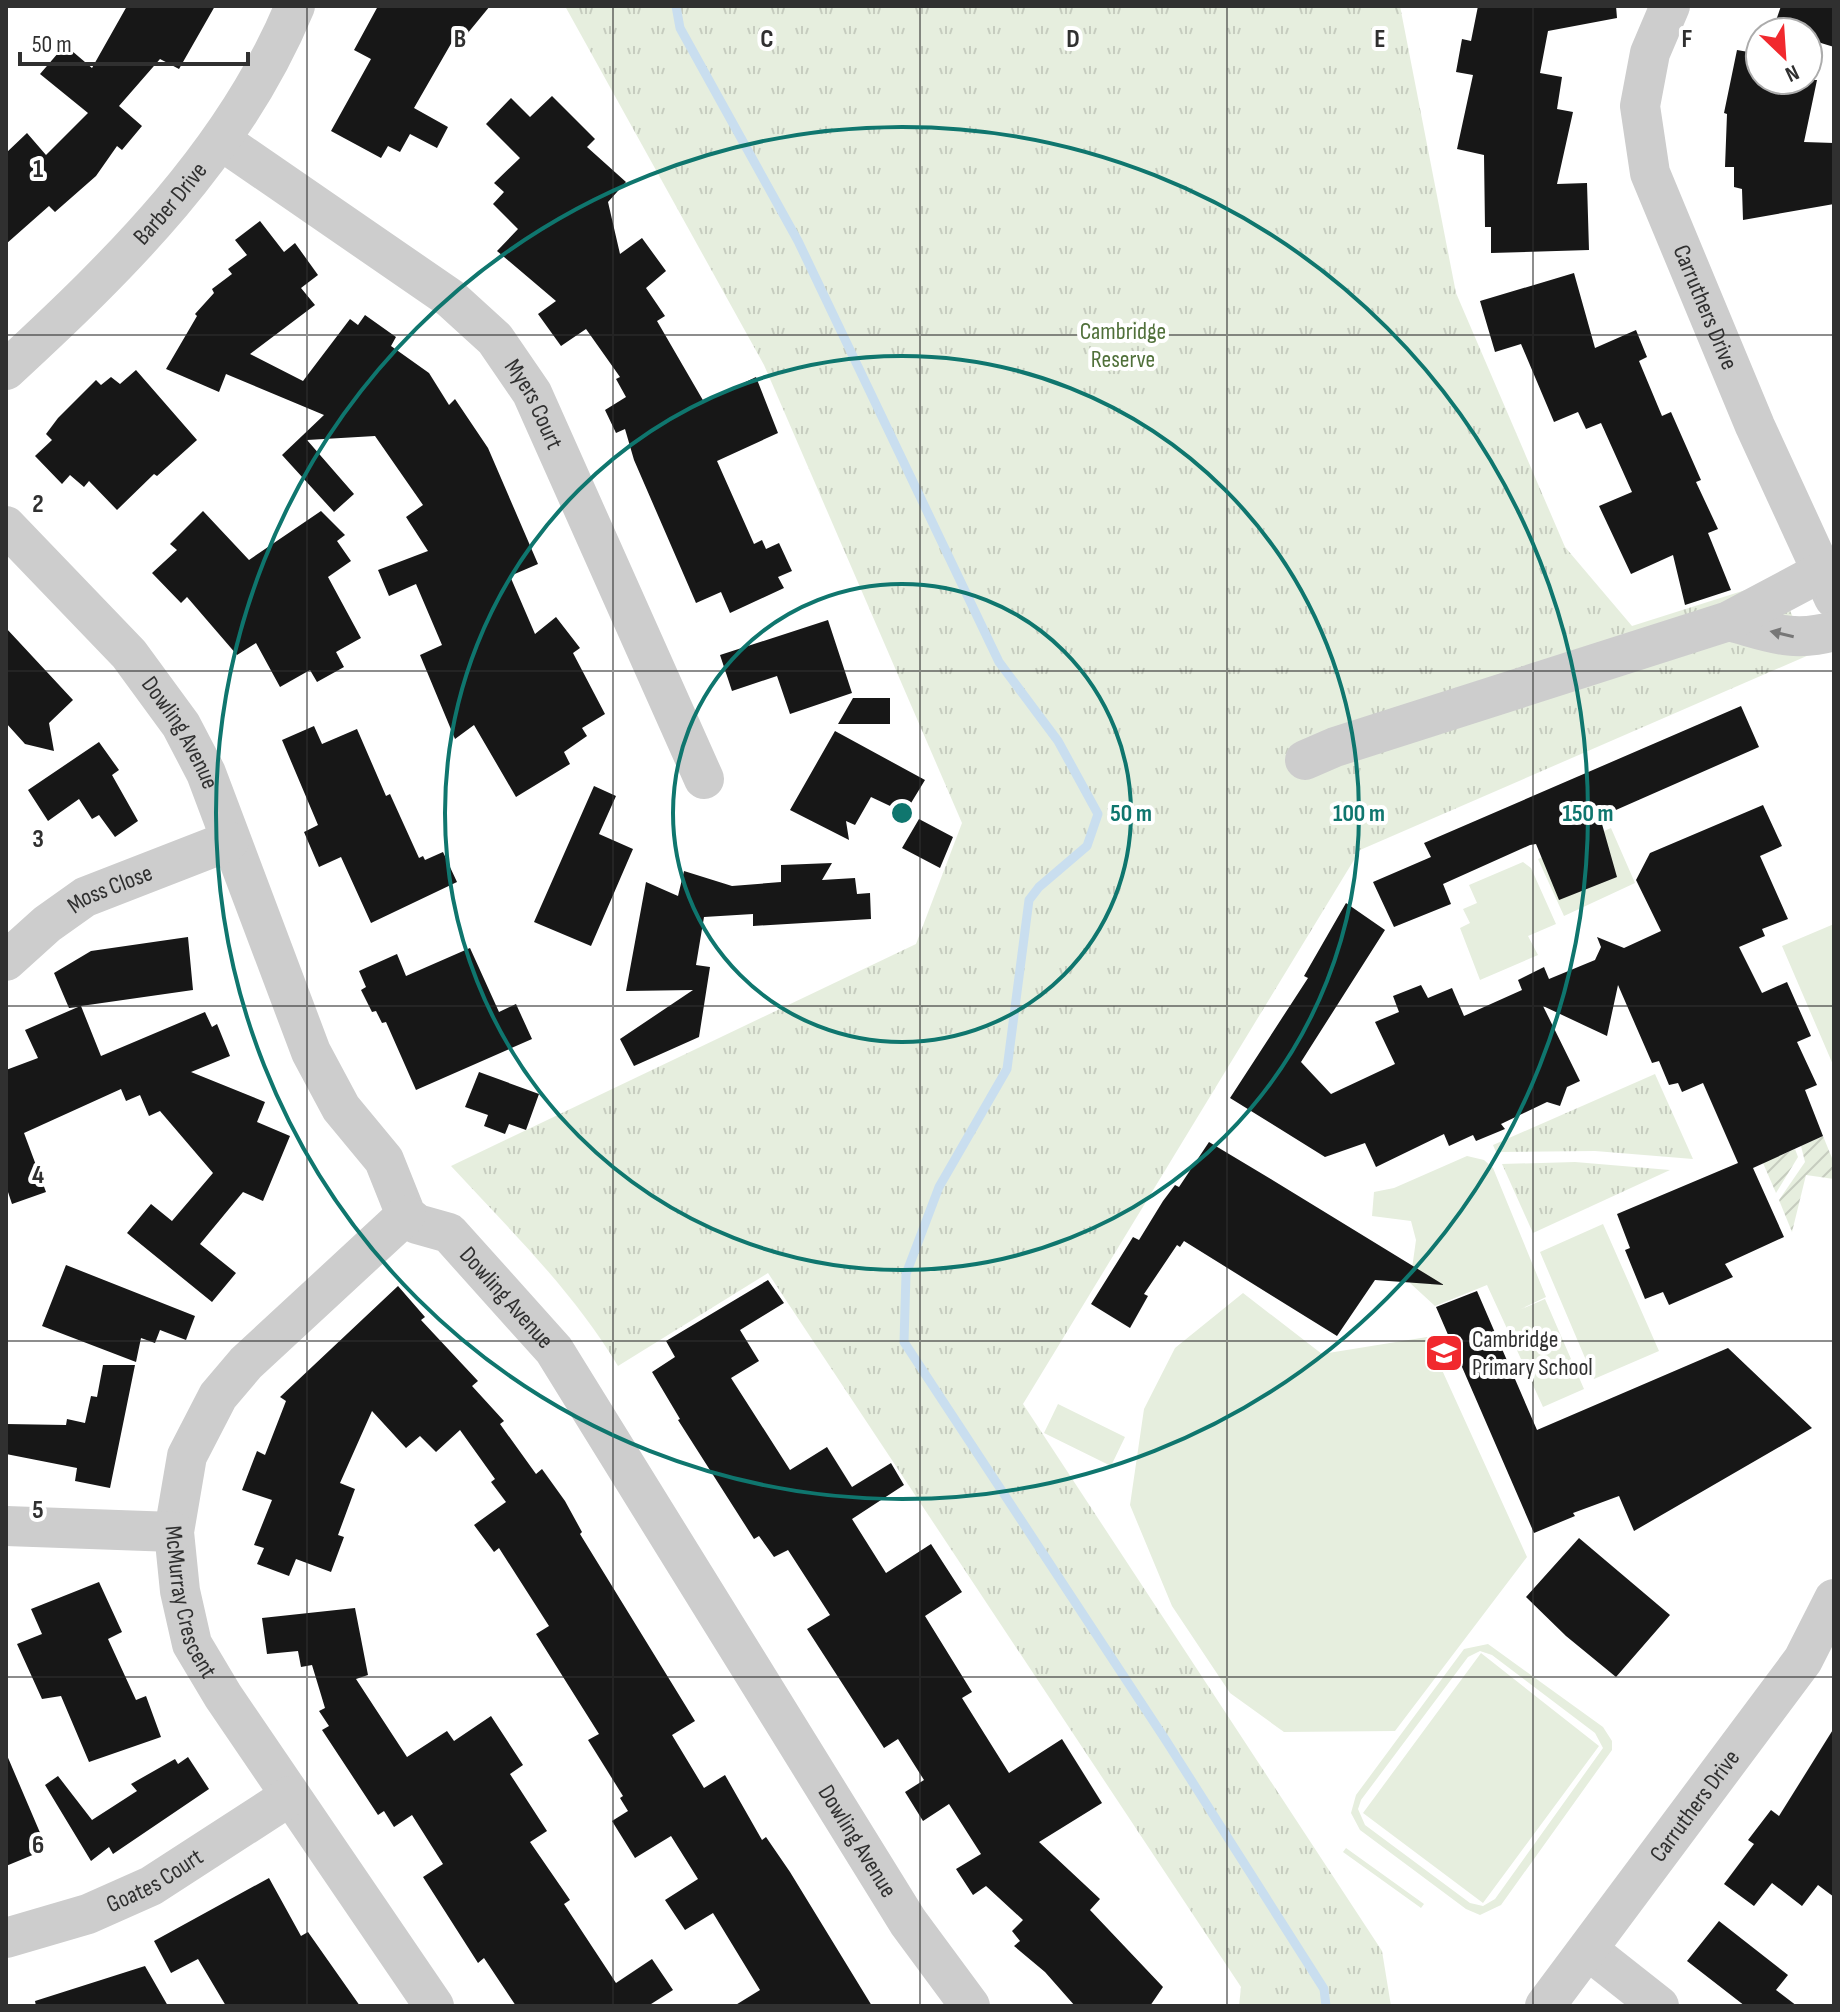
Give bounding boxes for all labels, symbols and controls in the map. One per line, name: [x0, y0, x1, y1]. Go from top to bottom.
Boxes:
scale bar: [20, 16, 248, 66]
north arrow: [1744, 16, 1824, 96]
text: B: [454, 24, 466, 55]
text: C: [760, 24, 774, 55]
text: D: [1066, 24, 1080, 55]
text: E: [1374, 24, 1386, 55]
text: F: [1682, 24, 1693, 55]
text: 50 m: [32, 30, 72, 59]
text: N: [1781, 58, 1803, 87]
text: 1: [33, 154, 43, 185]
street label: Barber Drive: [127, 156, 213, 251]
street label: Carruthers Drive: [1667, 240, 1744, 374]
park label: Cambridge Reserve: [1080, 317, 1166, 374]
street label: Myers Court: [498, 353, 570, 454]
text: 2: [32, 489, 44, 520]
one-way arrow: [1769, 628, 1794, 640]
street label: Dowling Avenue: [136, 670, 225, 793]
centre of rings: [888, 799, 916, 827]
text: 50 m: [1110, 799, 1152, 828]
text: 100 m: [1333, 799, 1385, 828]
text: 150 m: [1562, 799, 1614, 828]
text: 3: [32, 824, 44, 855]
street label: Moss Close: [61, 858, 156, 920]
text: 4: [32, 1160, 44, 1191]
street label: Dowling Avenue: [454, 1240, 560, 1354]
place label: Cambridge Primary School: [1472, 1325, 1593, 1382]
school or university icon: Cambridge Primary School: [1423, 1332, 1465, 1374]
text: 5: [32, 1495, 44, 1526]
street label: McMurray Crescent: [159, 1524, 223, 1683]
street label: Carruthers Drive: [1643, 1744, 1746, 1867]
street label: Dowling Avenue: [812, 1779, 904, 1903]
text: 6: [32, 1830, 44, 1861]
street label: Goates Court: [102, 1842, 208, 1919]

